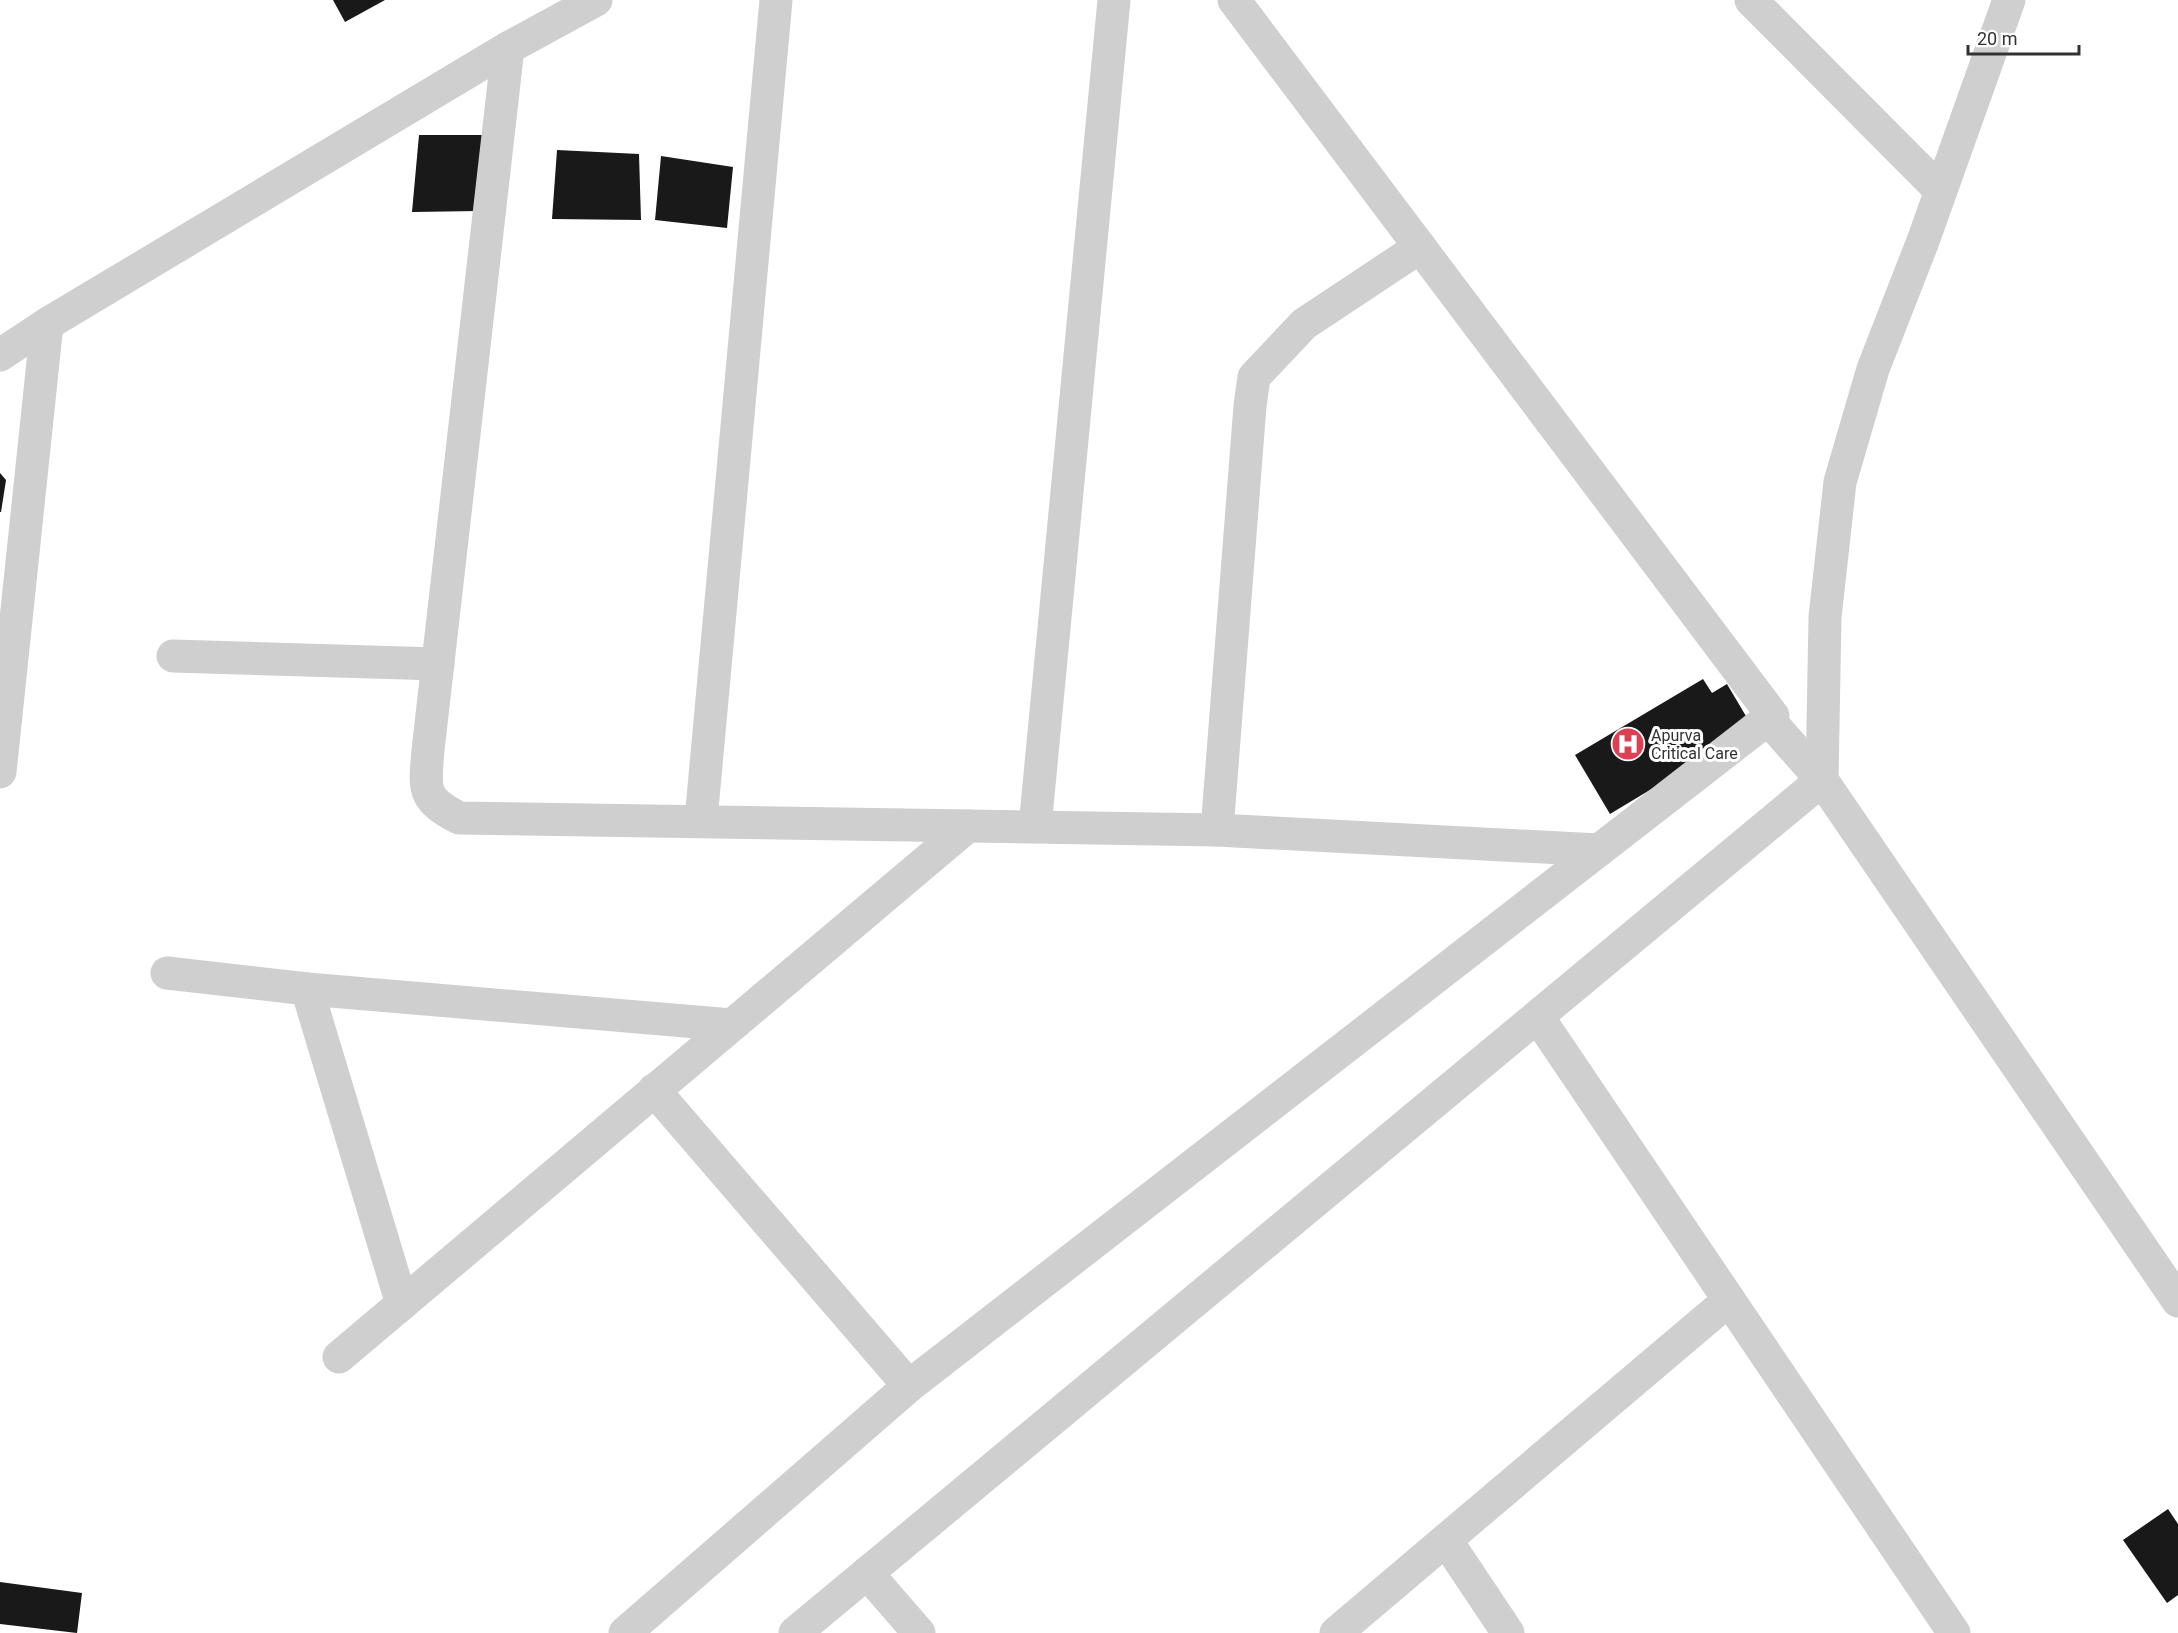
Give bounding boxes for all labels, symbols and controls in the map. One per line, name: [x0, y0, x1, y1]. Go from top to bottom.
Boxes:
scale bar: [1968, 18, 2079, 56]
text: 20 m: [1977, 28, 2017, 49]
hospital icon: Apurva Critical Care: [1610, 726, 1646, 762]
place label: Apurva Critical Care: [1651, 726, 1738, 763]

